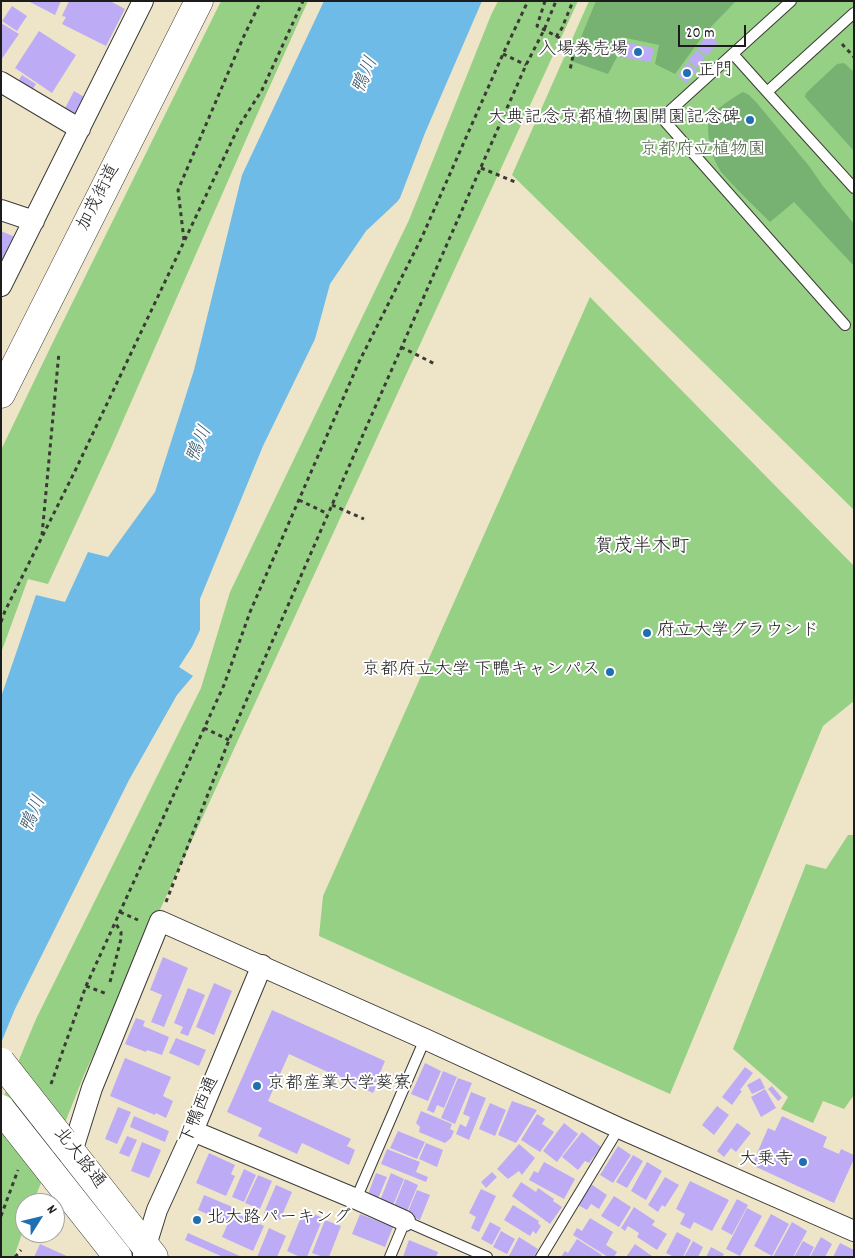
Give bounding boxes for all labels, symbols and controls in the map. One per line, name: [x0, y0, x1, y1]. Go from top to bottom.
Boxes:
scale bar: [680, 15, 748, 47]
text: 20 m: [686, 23, 714, 45]
place label: 入場券売場: [538, 41, 628, 63]
marker: 入場券売場: [632, 46, 644, 58]
water label: 鴨川: [349, 54, 385, 98]
place label: 正門: [697, 62, 733, 84]
marker: 正門: [681, 67, 693, 79]
place label: 大典記念京都植物園開園記念碑: [488, 109, 740, 131]
marker: 大典記念京都植物園開園記念碑: [744, 114, 756, 126]
park label: 京都府立植物園: [640, 141, 766, 163]
street label: 加茂街道: [74, 161, 126, 235]
water label: 鴨川: [183, 423, 219, 467]
district label: 賀茂半木町: [595, 537, 689, 559]
place label: 府立大学グラウンド: [657, 622, 819, 644]
marker: 府立大学グラウンド: [641, 627, 653, 639]
place label: 京都府立大学 下鴨キャンパス: [362, 661, 600, 683]
marker: 京都府立大学 下鴨キャンパス: [604, 666, 616, 678]
water label: 鴨川: [17, 793, 53, 837]
street label: 下鴨西通: [177, 1074, 225, 1148]
place label: 京都産業大学葵寮: [267, 1075, 411, 1097]
marker: 京都産業大学葵寮: [251, 1080, 263, 1092]
street label: 北大路通: [47, 1124, 109, 1194]
place label: 大乗寺: [739, 1151, 793, 1173]
marker: 大乗寺: [797, 1156, 809, 1168]
north arrow: [15, 1193, 65, 1243]
text: N: [41, 1201, 61, 1218]
place label: 北大路パーキング: [207, 1209, 351, 1231]
marker: 北大路パーキング: [191, 1214, 203, 1226]

